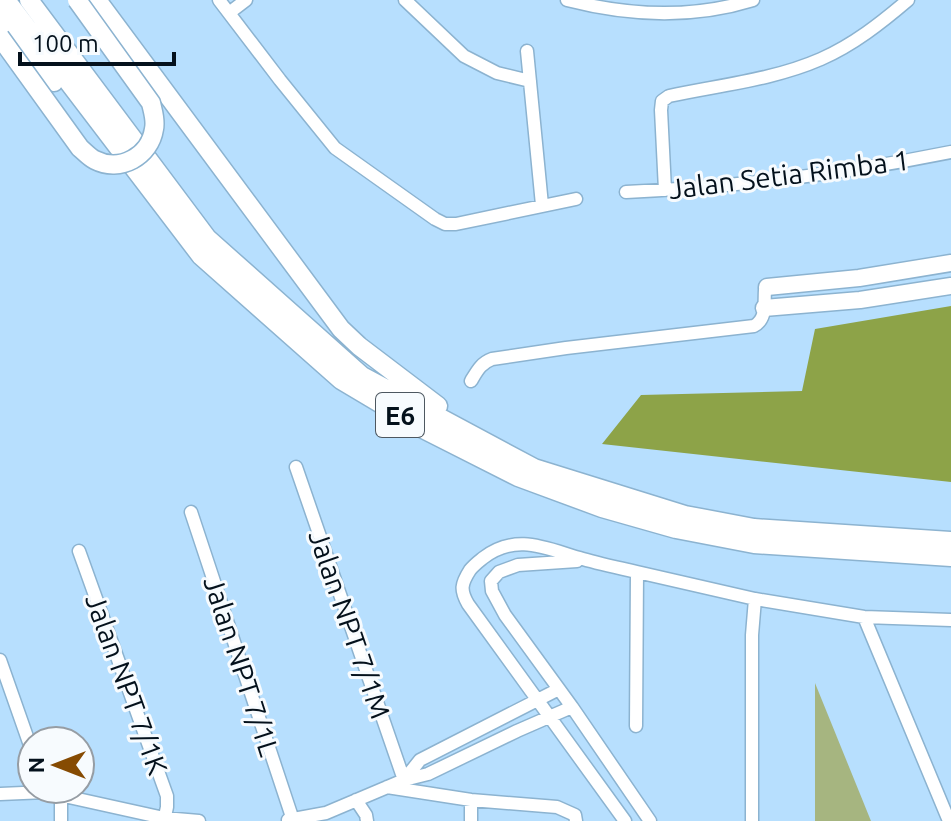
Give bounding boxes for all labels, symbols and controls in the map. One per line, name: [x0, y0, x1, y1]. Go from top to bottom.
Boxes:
scale bar: [20, 16, 174, 66]
text: 100 m: [32, 30, 99, 57]
street label: Jalan Setia Rimba 1: [667, 144, 911, 204]
road number: E6: [376, 393, 424, 437]
street label: Jalan NPT 7/1M: [303, 526, 397, 722]
street label: Jalan NPT 7/1L: [198, 572, 286, 760]
street label: Jalan NPT 7/1K: [80, 589, 174, 779]
north arrow: [16, 725, 96, 805]
text: N: [23, 757, 48, 773]

